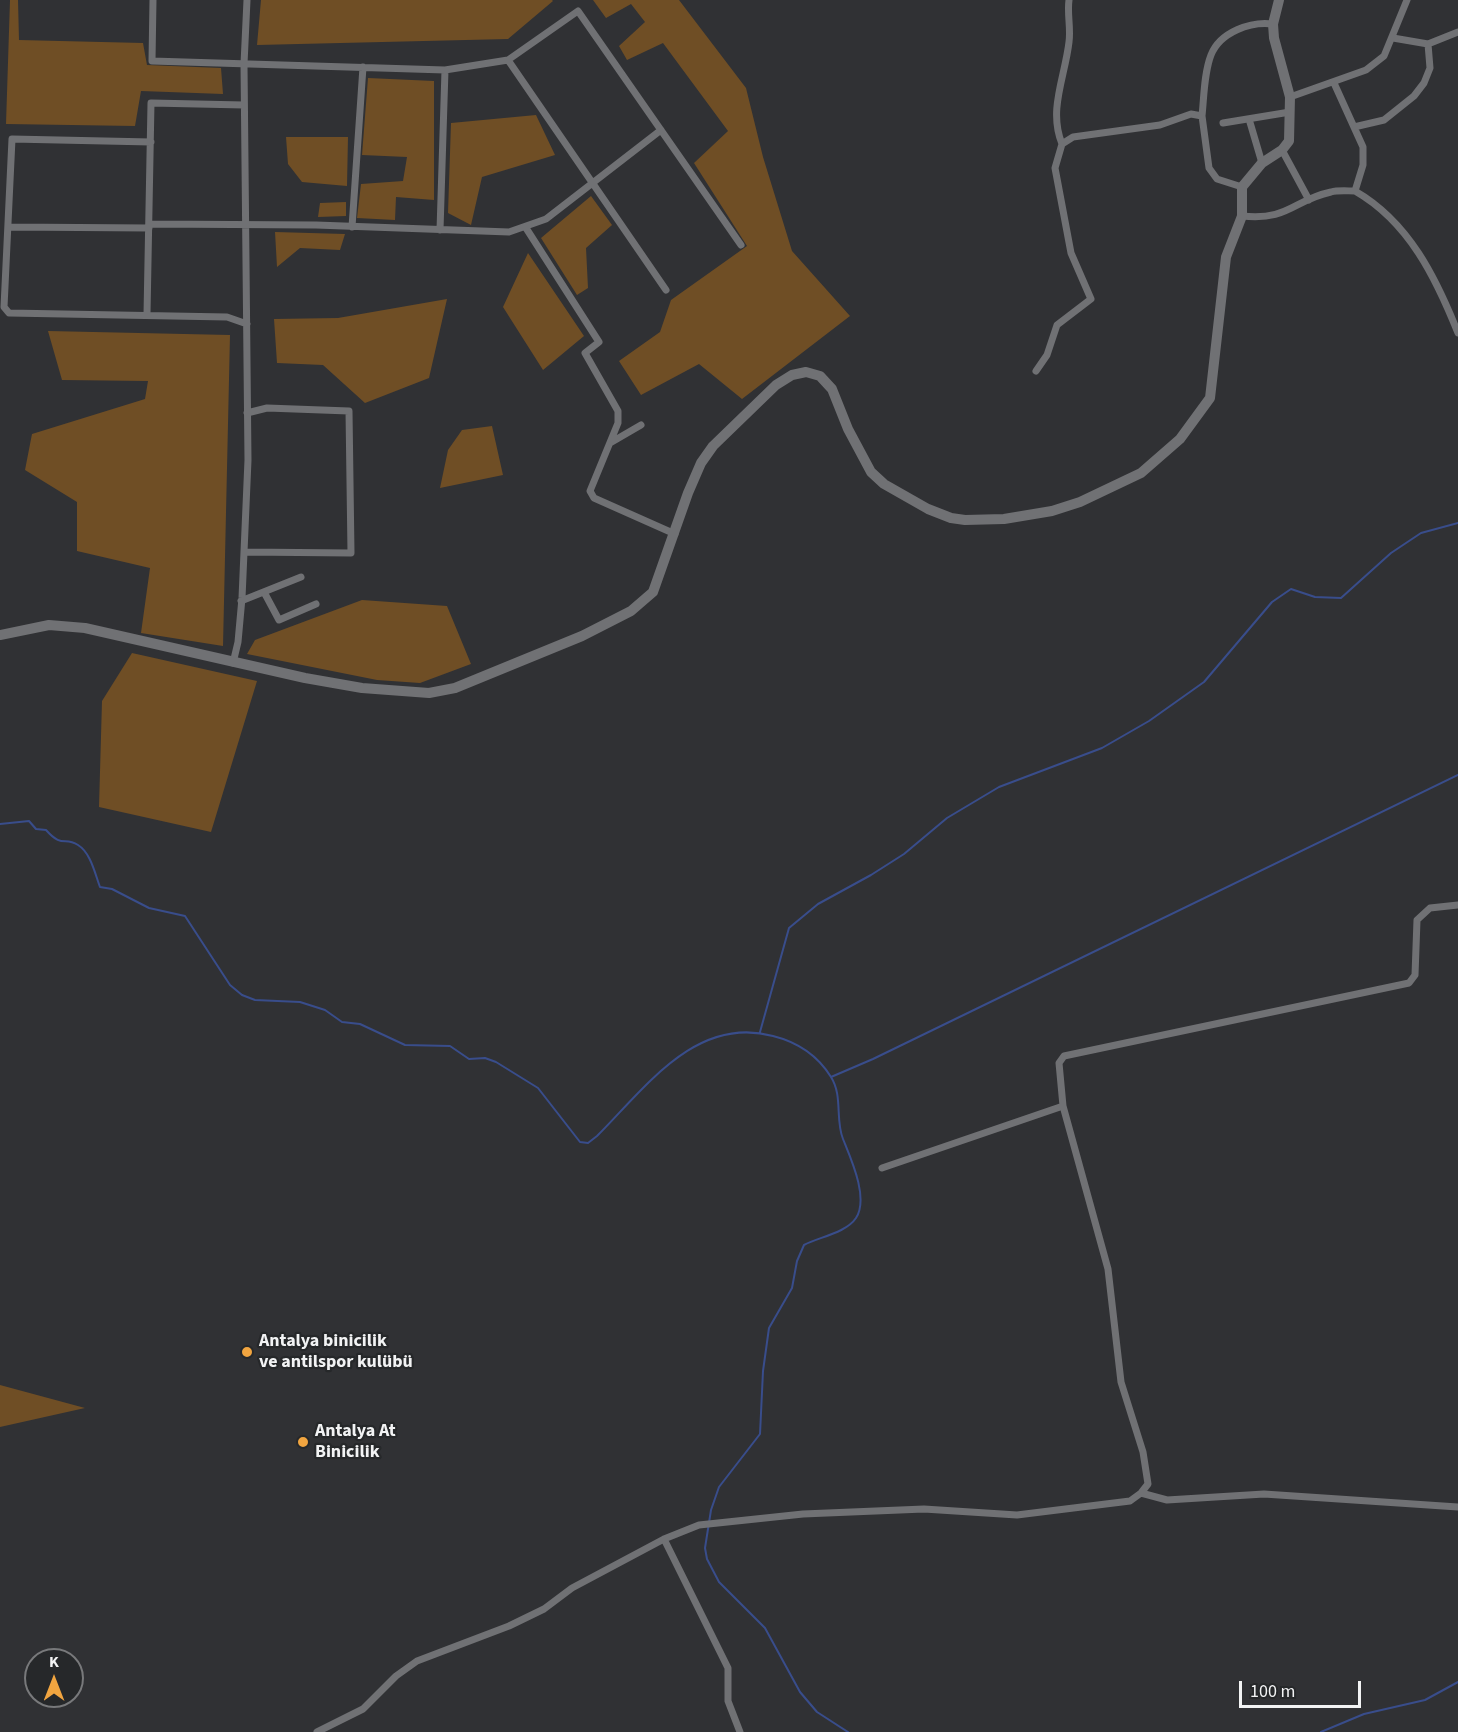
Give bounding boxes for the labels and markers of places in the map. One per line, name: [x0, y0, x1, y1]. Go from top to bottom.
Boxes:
place label: Antalya binicilik ve antilspor kulübü: [259, 1331, 413, 1374]
marker: Antalya binicilik ve antilspor kulübü: [240, 1345, 254, 1359]
place label: Antalya At Binicilik: [315, 1421, 396, 1464]
marker: Antalya At Binicilik: [296, 1435, 310, 1449]

